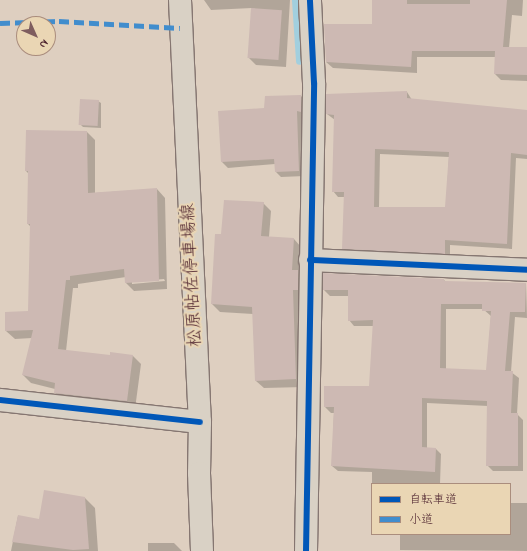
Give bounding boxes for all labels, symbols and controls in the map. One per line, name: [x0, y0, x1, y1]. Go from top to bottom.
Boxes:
north arrow: [16, 16, 56, 56]
text: N: [35, 35, 52, 52]
street label: 松原帖佐停車場線: [178, 203, 208, 347]
legend: [371, 483, 511, 535]
text: 自転車道: [409, 491, 457, 509]
text: 小道: [409, 511, 433, 529]

